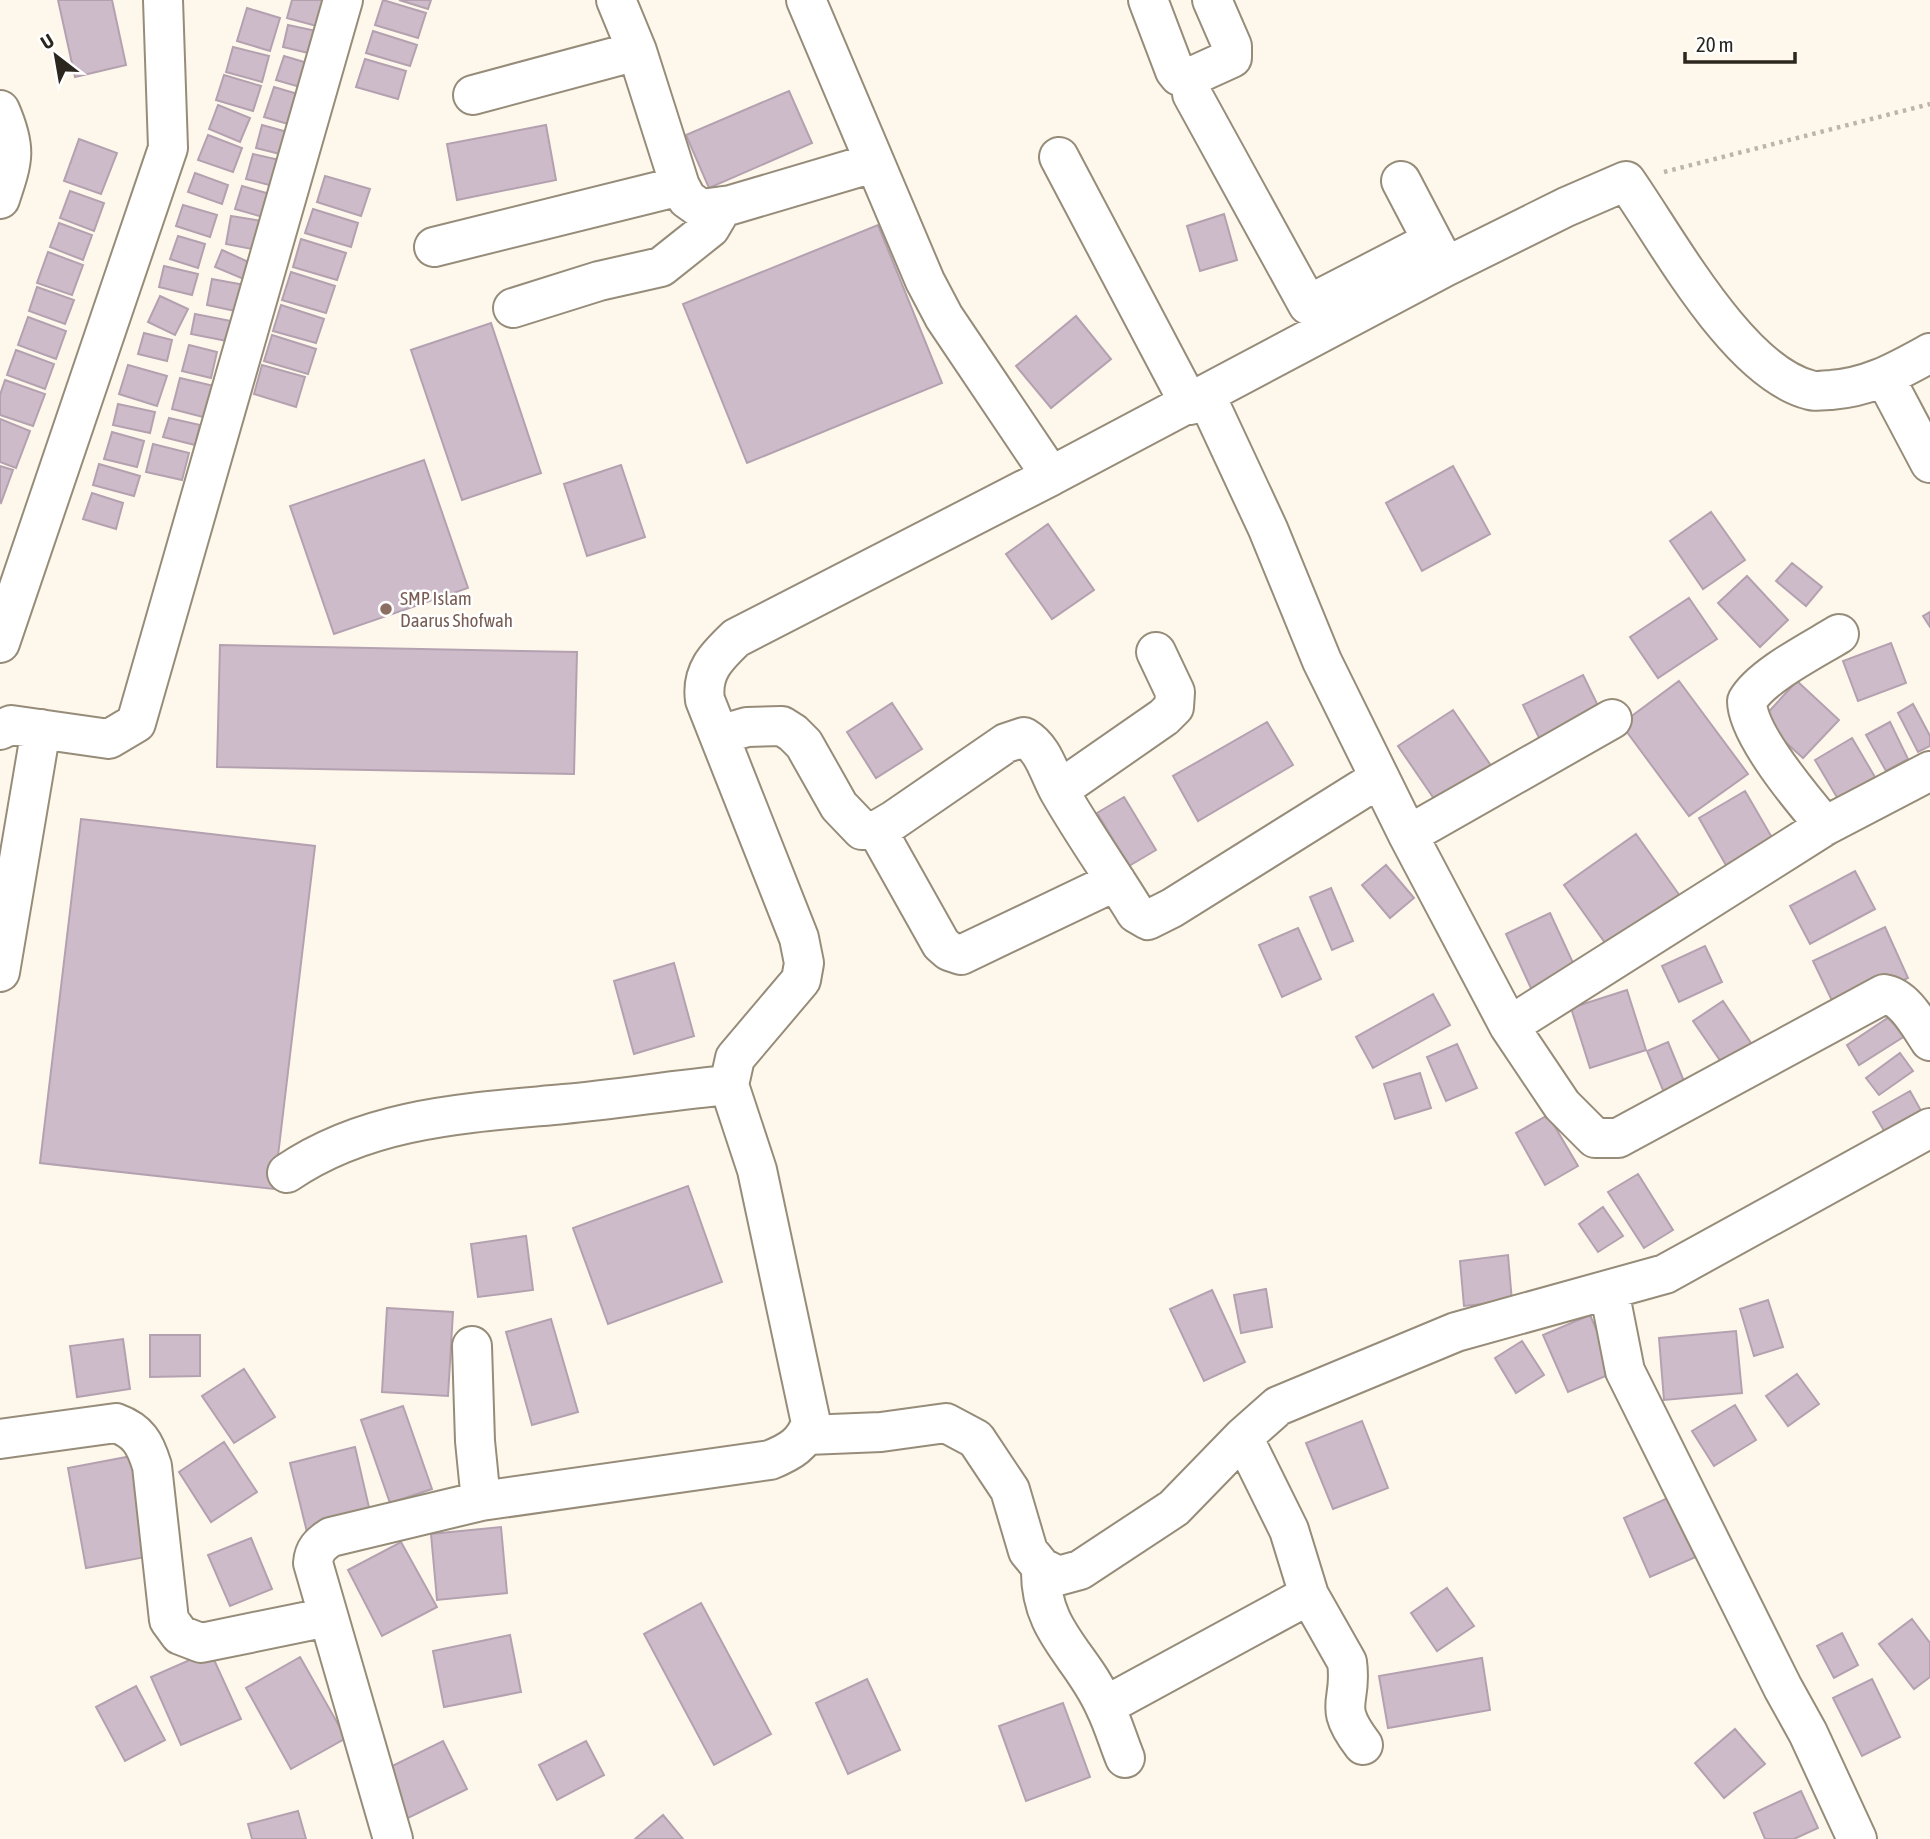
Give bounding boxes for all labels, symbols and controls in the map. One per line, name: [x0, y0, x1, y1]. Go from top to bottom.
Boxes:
north arrow: [21, 21, 91, 91]
scale bar: [1685, 21, 1795, 65]
text: U: [37, 29, 58, 54]
text: 20 m: [1696, 32, 1734, 56]
place label: SMP Islam Daarus Shofwah: [400, 587, 513, 631]
marker: SMP Islam Daarus Shofwah: [378, 601, 394, 617]

